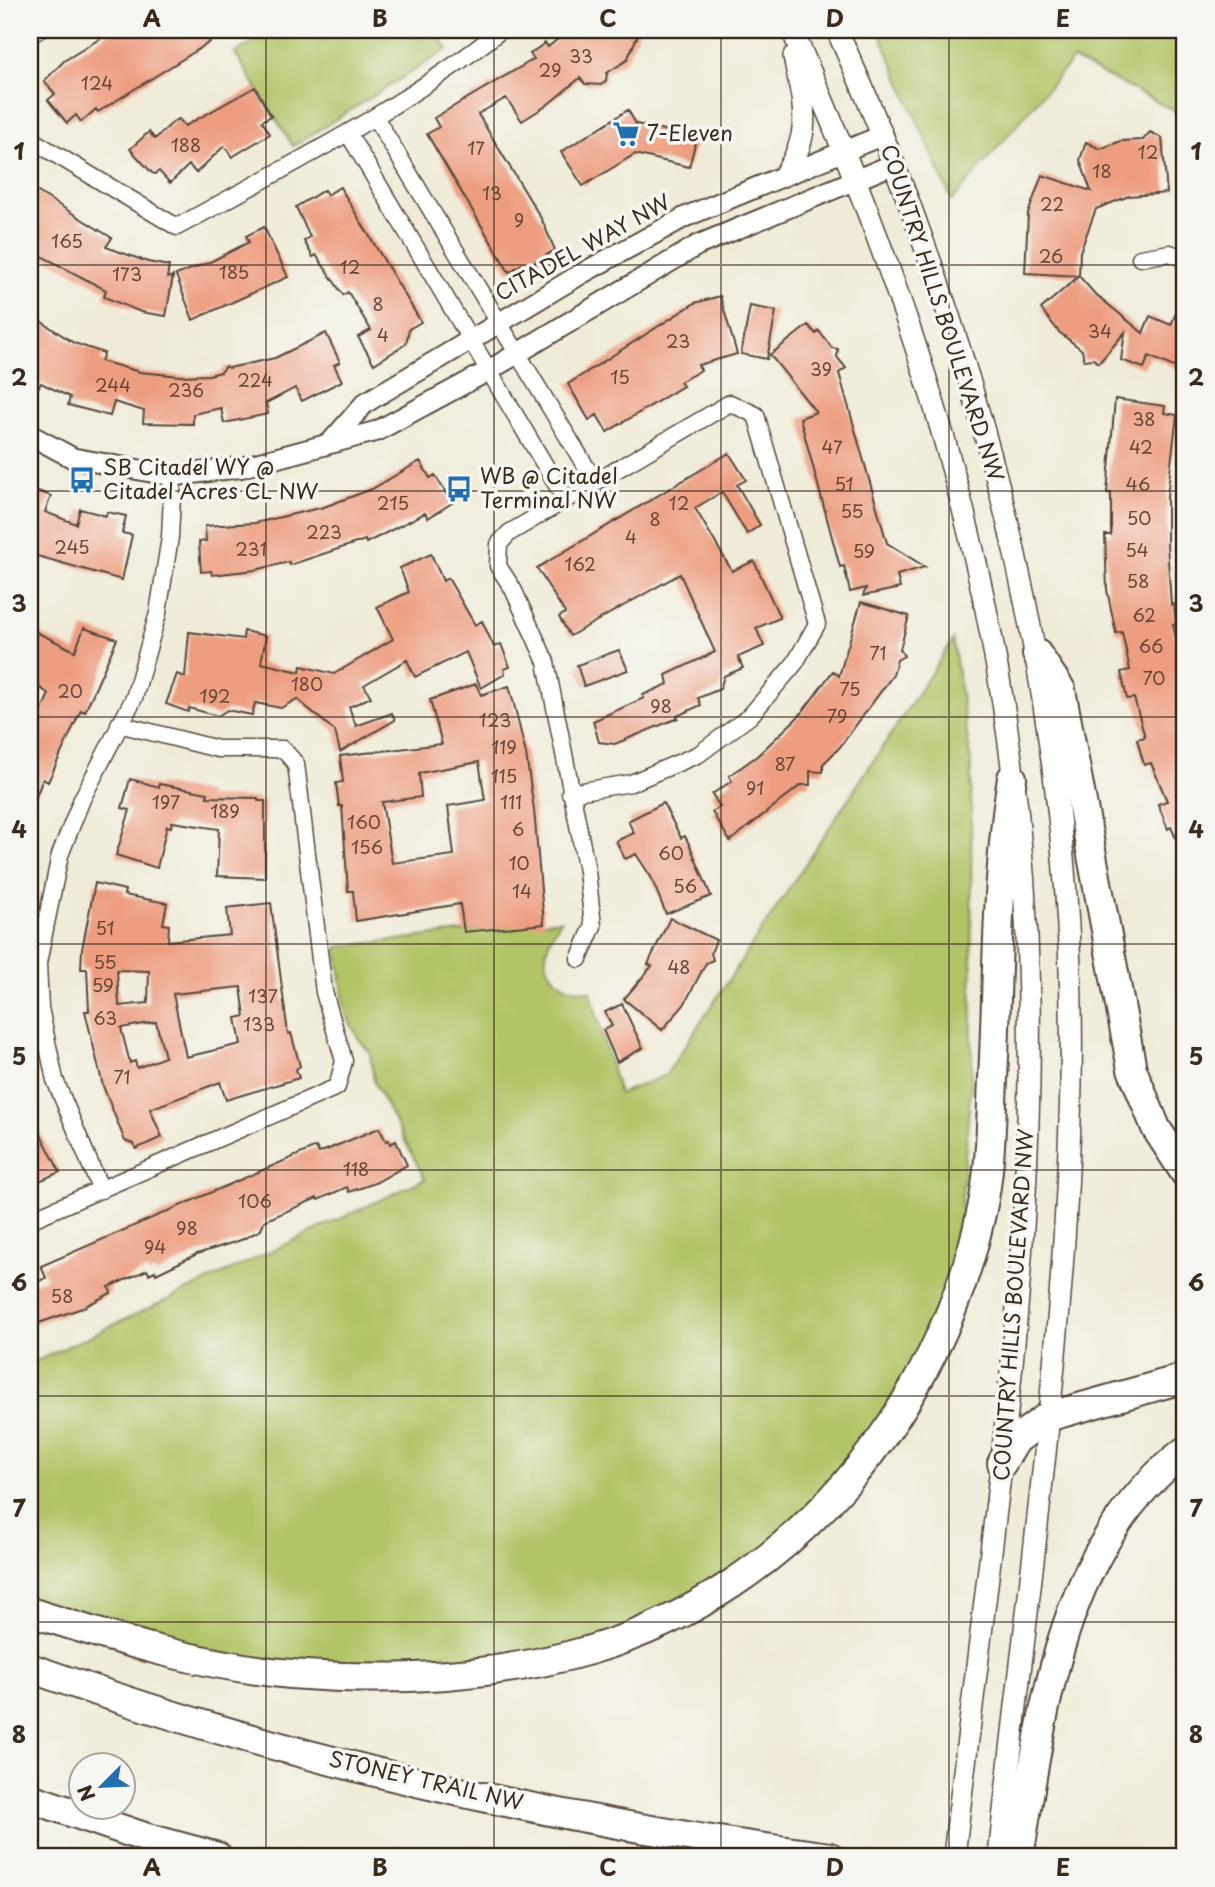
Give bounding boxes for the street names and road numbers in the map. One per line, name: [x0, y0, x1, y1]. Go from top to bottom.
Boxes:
street label: COUNTRY HILLS BOULEVARD NW: [874, 140, 1014, 485]
street label: CITADEL WAY NW: [488, 184, 676, 308]
street label: COUNTRY HILLS BOULEVARD NW: [984, 1127, 1040, 1482]
street label: STONEY TRAIL NW: [326, 1741, 527, 1817]

